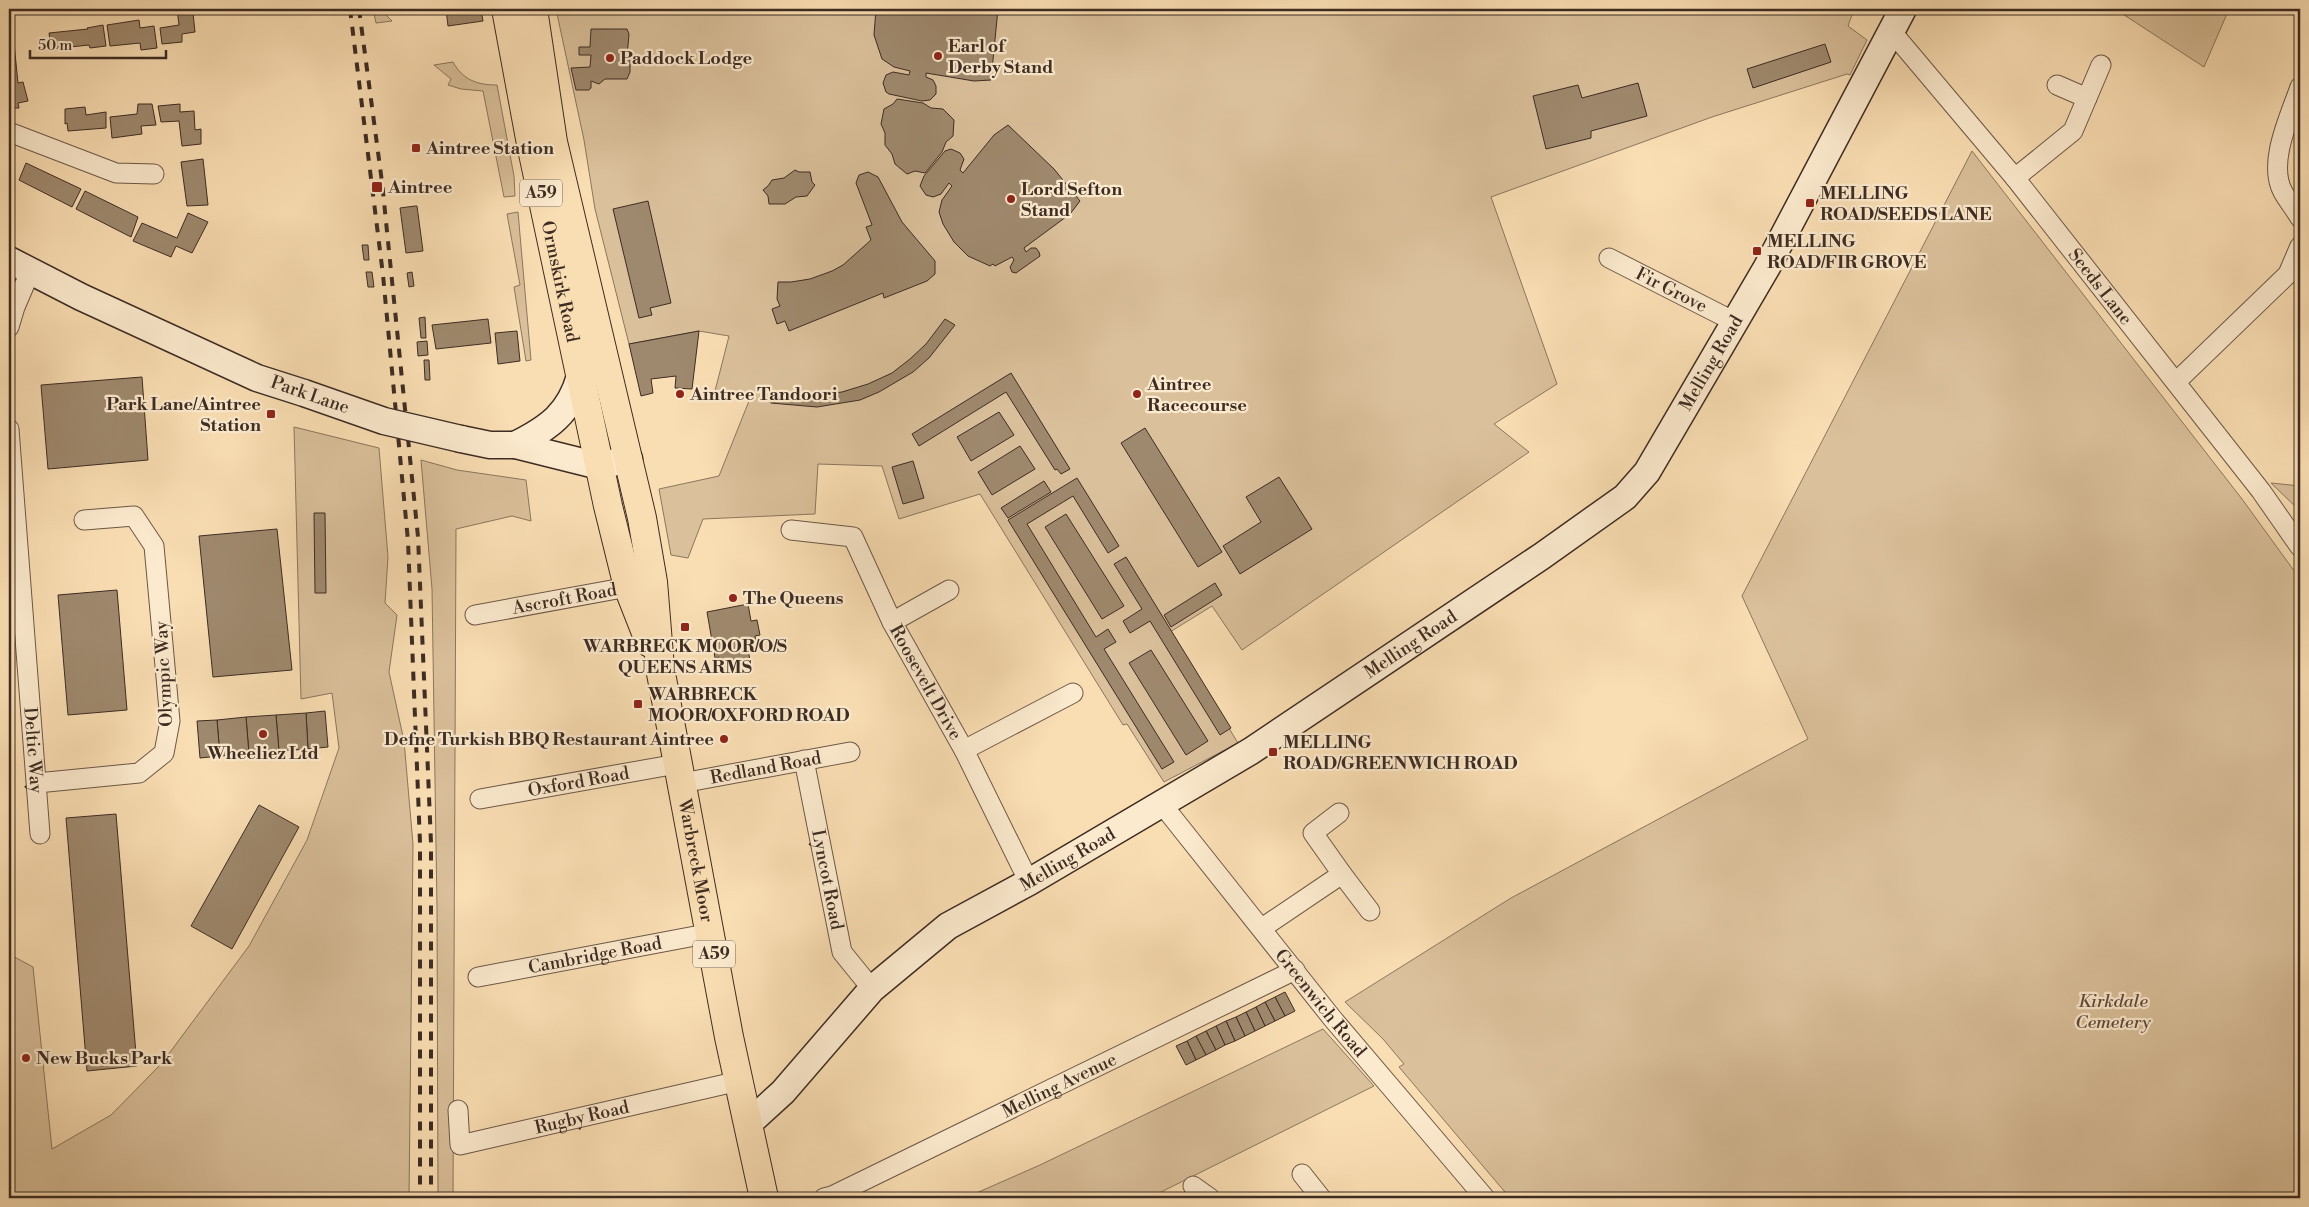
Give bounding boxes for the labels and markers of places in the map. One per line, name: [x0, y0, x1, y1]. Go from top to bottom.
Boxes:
place label: Earl of Derby Stand: [948, 35, 1053, 79]
place label: Paddock Lodge: [620, 47, 752, 70]
marker: Earl of Derby Stand: [932, 50, 944, 62]
marker: Paddock Lodge: [604, 52, 616, 64]
place label: Aintree Station: [425, 137, 554, 160]
marker: Aintree Station: [410, 142, 422, 154]
place label: Aintree: [387, 176, 453, 199]
place label: Lord Sefton Stand: [1021, 178, 1122, 222]
marker: Aintree: [370, 180, 384, 194]
place label: MELLING ROAD/SEEDS LANE: [1820, 182, 1992, 226]
marker: Lord Sefton Stand: [1005, 193, 1017, 205]
marker: MELLING ROAD/SEEDS LANE: [1804, 197, 1816, 209]
place label: MELLING ROAD/FIR GROVE: [1767, 230, 1926, 274]
marker: MELLING ROAD/FIR GROVE: [1751, 245, 1763, 257]
place label: Aintree Racecourse: [1146, 373, 1247, 417]
place label: Aintree Tandoori: [689, 383, 838, 406]
marker: Aintree Tandoori: [674, 388, 686, 400]
marker: Aintree Racecourse: [1131, 388, 1143, 400]
place label: Park Lane/Aintree Station: [106, 393, 261, 437]
marker: Park Lane/Aintree Station: [265, 408, 277, 420]
place label: The Queens: [743, 587, 844, 610]
marker: The Queens: [727, 592, 739, 604]
marker: WARBRECK MOOR/O/S QUEENS ARMS: [679, 621, 691, 633]
place label: WARBRECK MOOR/O/S QUEENS ARMS: [582, 635, 787, 679]
place label: WARBRECK MOOR/OXFORD ROAD: [647, 683, 850, 727]
marker: WARBRECK MOOR/OXFORD ROAD: [632, 698, 644, 710]
marker: Wheeliez Ltd: [257, 728, 269, 740]
place label: Defne Turkish BBQ Restaurant Aintree: [384, 728, 714, 751]
place label: MELLING ROAD/GREENWICH ROAD: [1283, 731, 1518, 775]
marker: Defne Turkish BBQ Restaurant Aintree: [718, 733, 730, 745]
place label: Wheeliez Ltd: [206, 742, 319, 765]
marker: MELLING ROAD/GREENWICH ROAD: [1267, 746, 1279, 758]
place label: New Bucks Park: [36, 1047, 173, 1070]
marker: New Bucks Park: [20, 1052, 32, 1064]

